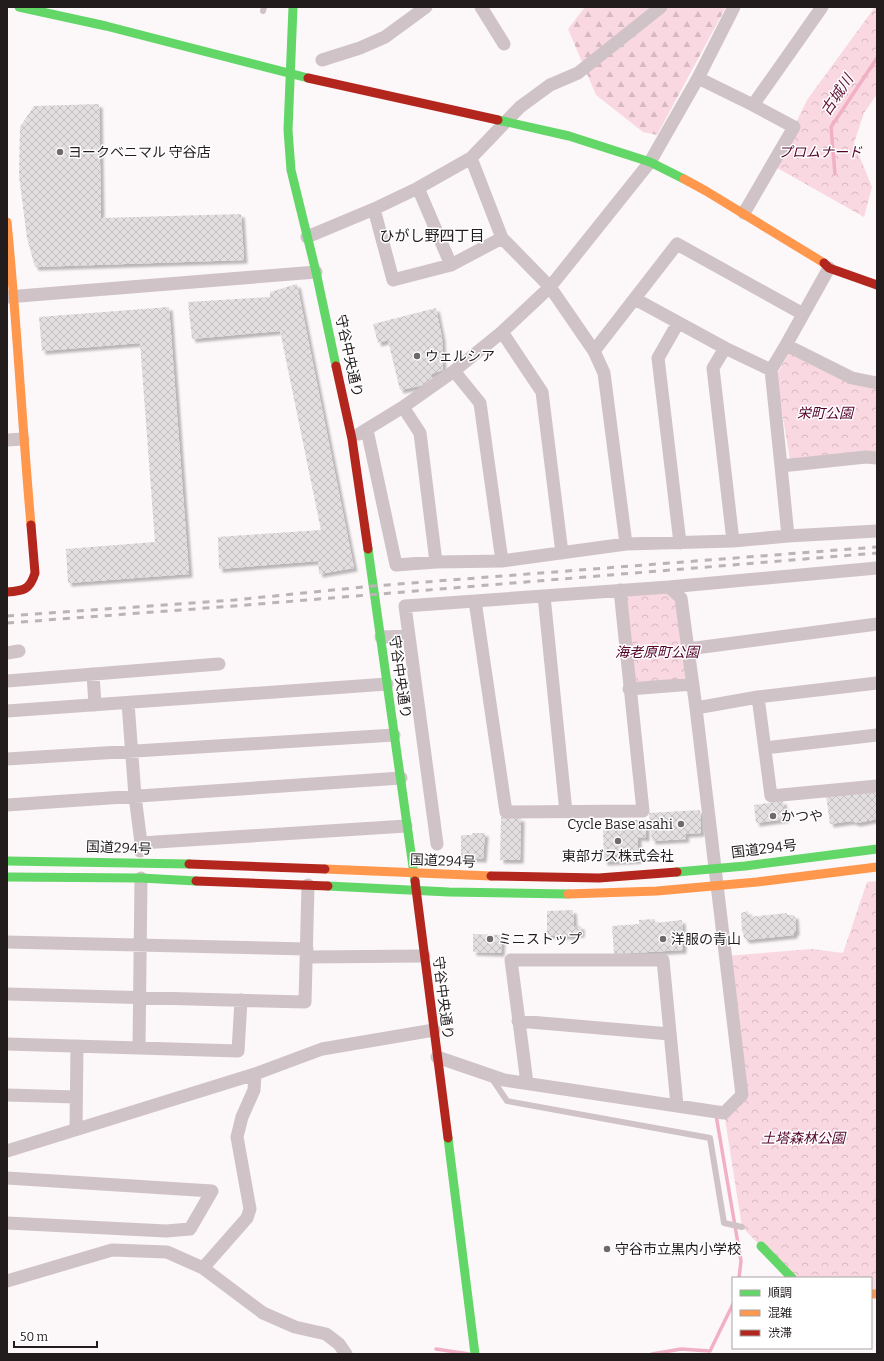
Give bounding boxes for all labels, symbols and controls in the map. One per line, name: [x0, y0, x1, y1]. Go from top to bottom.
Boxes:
water label: 古城川: [817, 70, 858, 119]
place label: ヨークベニマル 守谷店: [68, 144, 211, 161]
park label: プロムナード: [778, 144, 863, 161]
marker: ヨークベニマル 守谷店: [55, 147, 65, 157]
district label: ひがし野四丁目: [379, 227, 485, 245]
street label: 守谷中央通り: [332, 313, 366, 399]
place label: ウェルシア: [425, 348, 495, 365]
marker: ウェルシア: [412, 351, 422, 361]
park label: 栄町公園: [797, 405, 855, 422]
street label: 守谷中央通り: [386, 634, 414, 720]
park label: 海老原町公園: [615, 644, 701, 661]
place label: かつや: [781, 808, 823, 825]
marker: かつや: [768, 811, 778, 821]
place label: Cycle Base asahi: [567, 816, 673, 833]
marker: Cycle Base asahi: [676, 819, 686, 829]
marker: 東部ガス株式会社: [613, 836, 623, 846]
street label: 国道294号: [730, 837, 798, 861]
street label: 国道294号: [86, 838, 152, 858]
place label: 東部ガス株式会社: [562, 848, 674, 865]
street label: 国道294号: [410, 851, 476, 871]
place label: ミニストップ: [498, 931, 582, 948]
place label: 洋服の青山: [671, 931, 741, 948]
marker: ミニストップ: [485, 934, 495, 944]
marker: 洋服の青山: [658, 934, 668, 944]
street label: 守谷中央通り: [429, 955, 457, 1041]
park label: 土塔森林公園: [761, 1130, 847, 1147]
place label: 守谷市立黒内小学校: [615, 1241, 741, 1258]
marker: 守谷市立黒内小学校: [602, 1244, 612, 1254]
legend: [732, 1277, 872, 1349]
text: 順調: [768, 1286, 792, 1300]
text: 混雑: [768, 1306, 792, 1320]
scale bar: [14, 1323, 97, 1349]
text: 渋滞: [768, 1326, 792, 1340]
text: 50 m: [20, 1330, 49, 1344]

